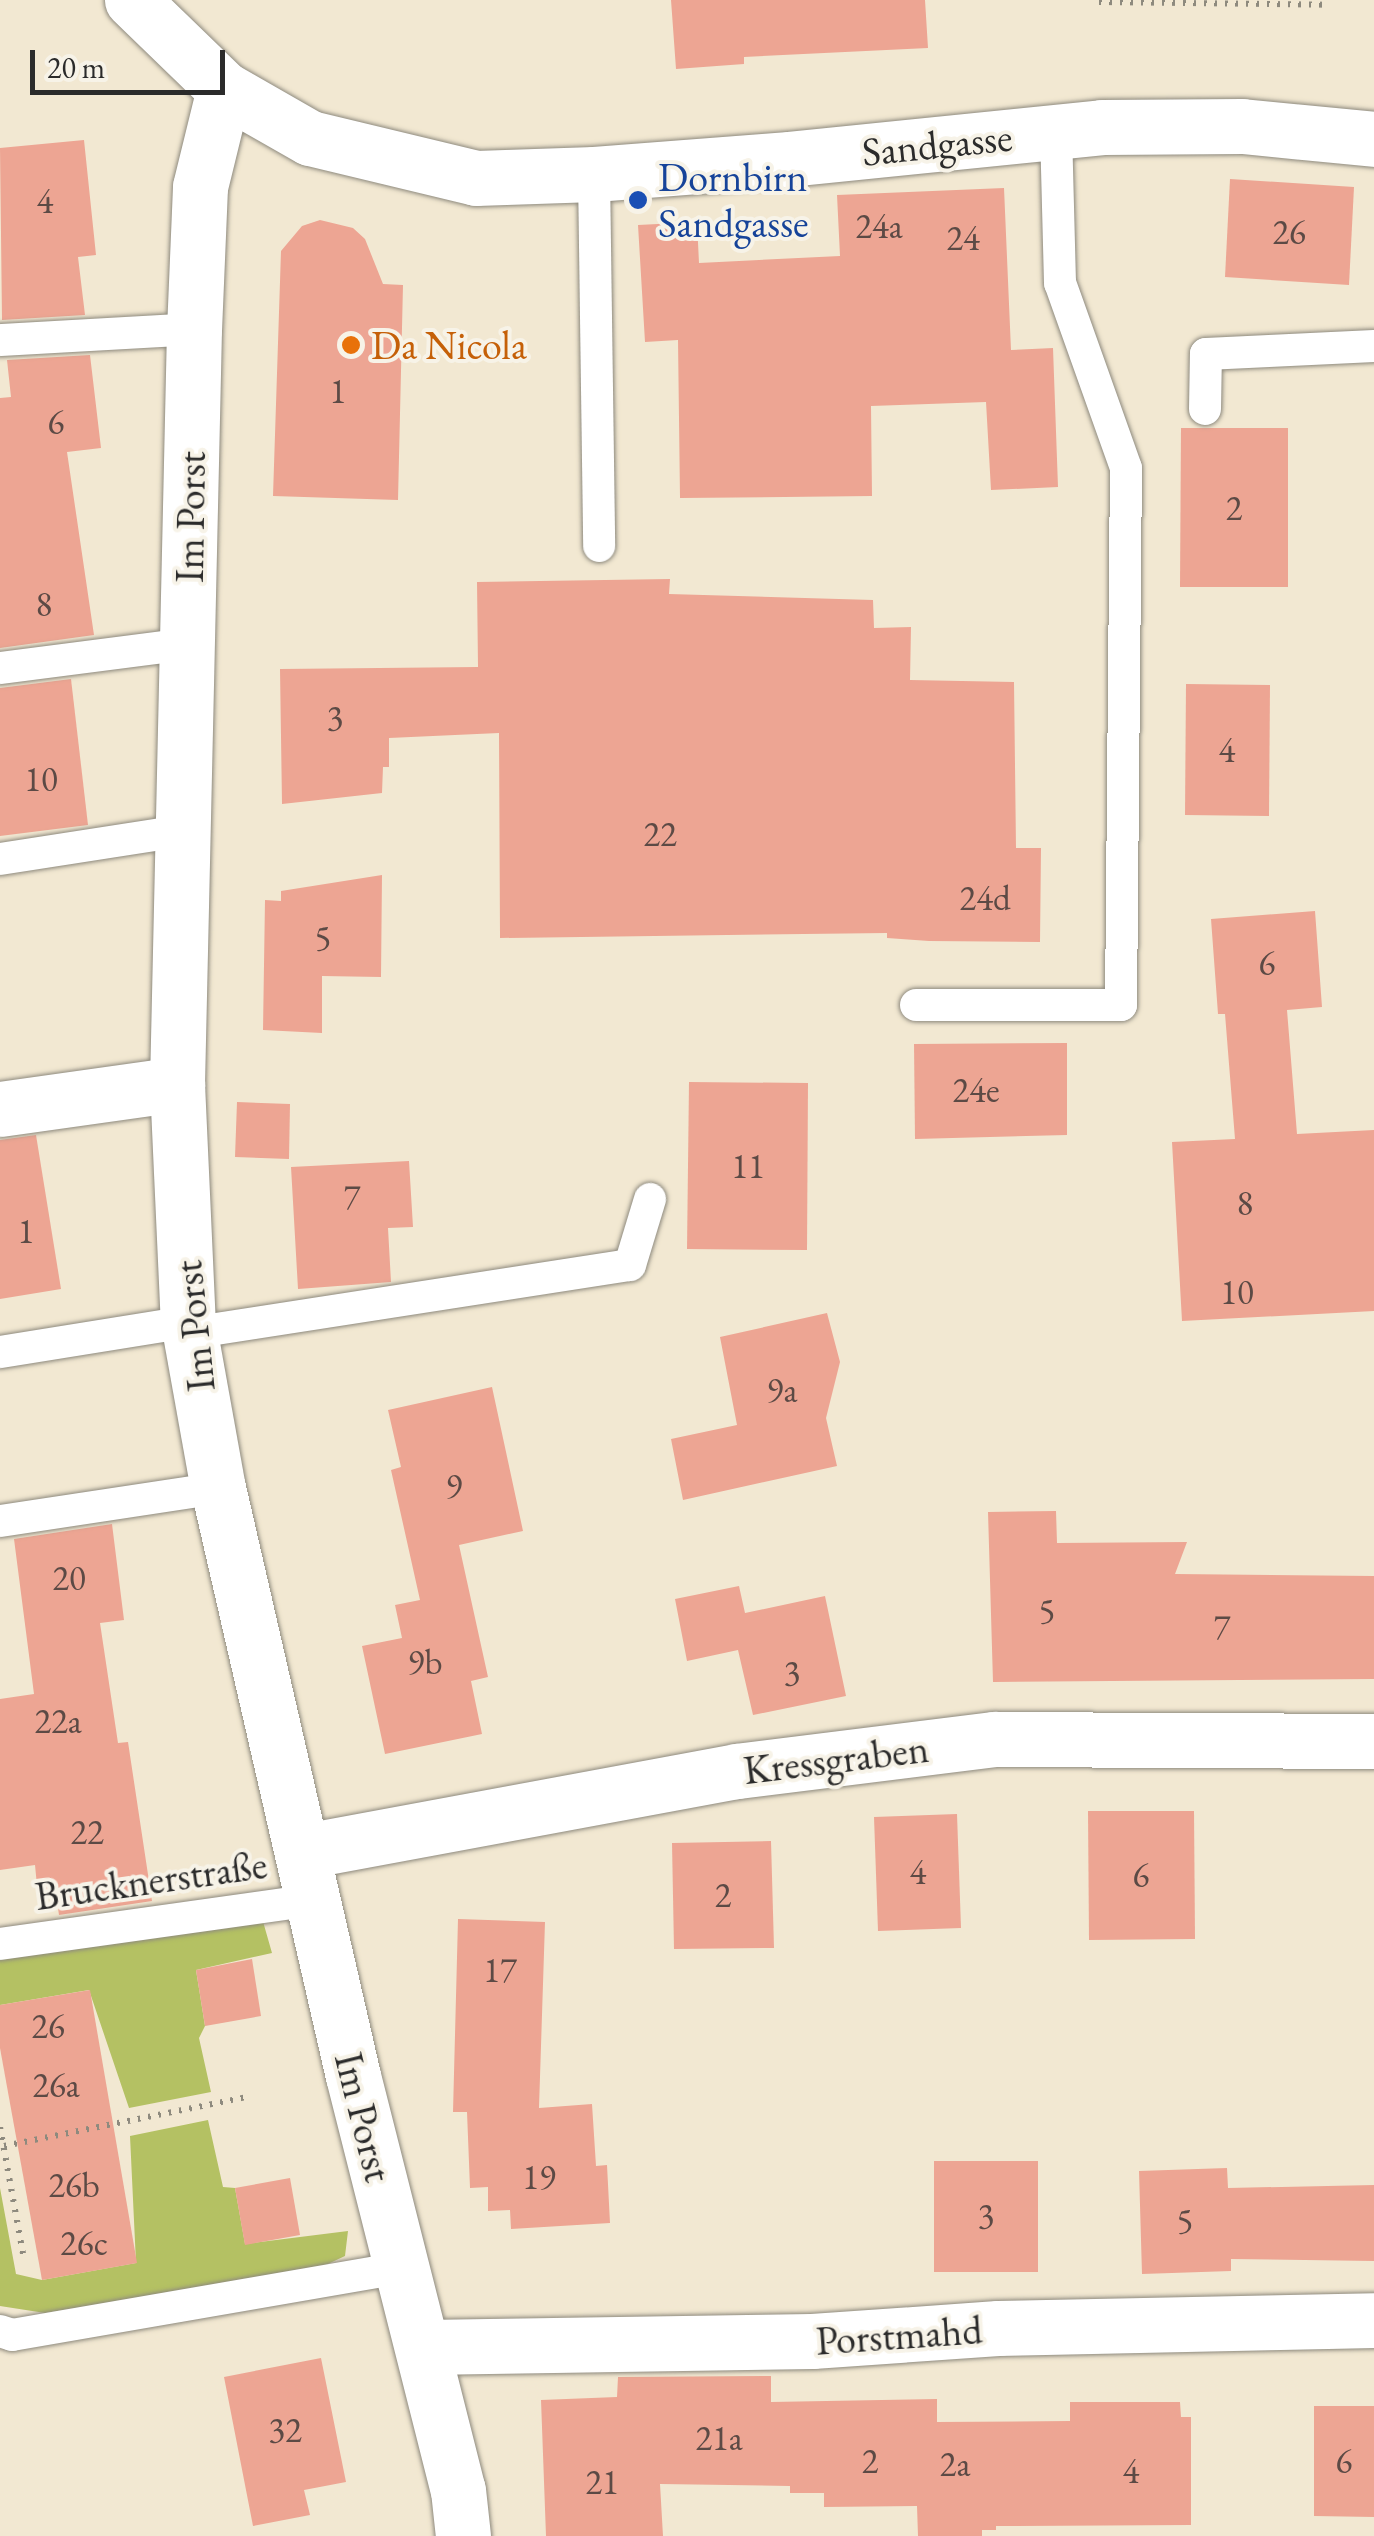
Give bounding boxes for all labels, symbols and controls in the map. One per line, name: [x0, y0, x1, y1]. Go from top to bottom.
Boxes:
scale bar: [35, 30, 230, 92]
text: 20 m: [47, 48, 105, 87]
street label: Sandgasse: [860, 112, 1014, 176]
place label: Dornbirn Sandgasse: [658, 153, 809, 247]
house number: 4: [37, 180, 53, 222]
marker: Dornbirn Sandgasse: [627, 189, 649, 211]
house number: 24a: [855, 205, 903, 247]
house number: 26: [1272, 211, 1306, 253]
house number: 24: [946, 217, 980, 259]
place label: Da Nicola: [371, 321, 527, 369]
marker: Da Nicola: [340, 334, 362, 356]
house number: 1: [330, 370, 346, 412]
house number: 6: [48, 401, 64, 443]
street label: Im Porst: [165, 451, 215, 583]
house number: 2: [1226, 487, 1242, 529]
house number: 8: [36, 583, 52, 625]
house number: 3: [327, 697, 343, 739]
house number: 4: [1219, 729, 1235, 771]
house number: 10: [24, 758, 58, 800]
house number: 22: [643, 813, 677, 855]
house number: 24d: [959, 877, 1011, 919]
house number: 5: [315, 917, 331, 959]
house number: 6: [1259, 942, 1275, 984]
house number: 24e: [952, 1069, 1000, 1111]
house number: 11: [731, 1145, 765, 1187]
house number: 7: [344, 1176, 360, 1218]
house number: 8: [1237, 1182, 1253, 1224]
house number: 1: [18, 1210, 34, 1252]
street label: Im Porst: [163, 1258, 225, 1394]
house number: 10: [1220, 1271, 1254, 1313]
house number: 9a: [767, 1369, 797, 1411]
house number: 9: [446, 1465, 462, 1507]
house number: 20: [52, 1557, 86, 1599]
house number: 5: [1039, 1590, 1055, 1632]
house number: 7: [1214, 1606, 1230, 1648]
house number: 9b: [408, 1641, 442, 1683]
house number: 3: [784, 1652, 800, 1694]
house number: 22a: [34, 1700, 82, 1742]
street label: Kressgraben: [741, 1724, 931, 1794]
house number: 22: [70, 1811, 104, 1853]
street label: Brucknerstraße: [32, 1840, 270, 1920]
house number: 4: [910, 1851, 926, 1893]
house number: 6: [1133, 1854, 1149, 1896]
house number: 2: [715, 1874, 731, 1916]
house number: 17: [483, 1949, 517, 1991]
house number: 26: [31, 2005, 65, 2047]
street label: Im Porst: [325, 2047, 403, 2187]
house number: 26a: [32, 2064, 80, 2106]
house number: 19: [522, 2156, 556, 2198]
house number: 26b: [48, 2164, 100, 2206]
house number: 3: [978, 2195, 994, 2237]
house number: 5: [1177, 2200, 1193, 2242]
house number: 26c: [60, 2222, 108, 2264]
street label: Porstmahd: [814, 2305, 984, 2365]
house number: 32: [268, 2409, 302, 2451]
house number: 21a: [695, 2417, 743, 2459]
house number: 2: [862, 2440, 878, 2482]
house number: 6: [1336, 2440, 1352, 2482]
house number: 2a: [940, 2443, 970, 2485]
house number: 4: [1123, 2450, 1139, 2492]
house number: 21: [585, 2461, 619, 2503]

